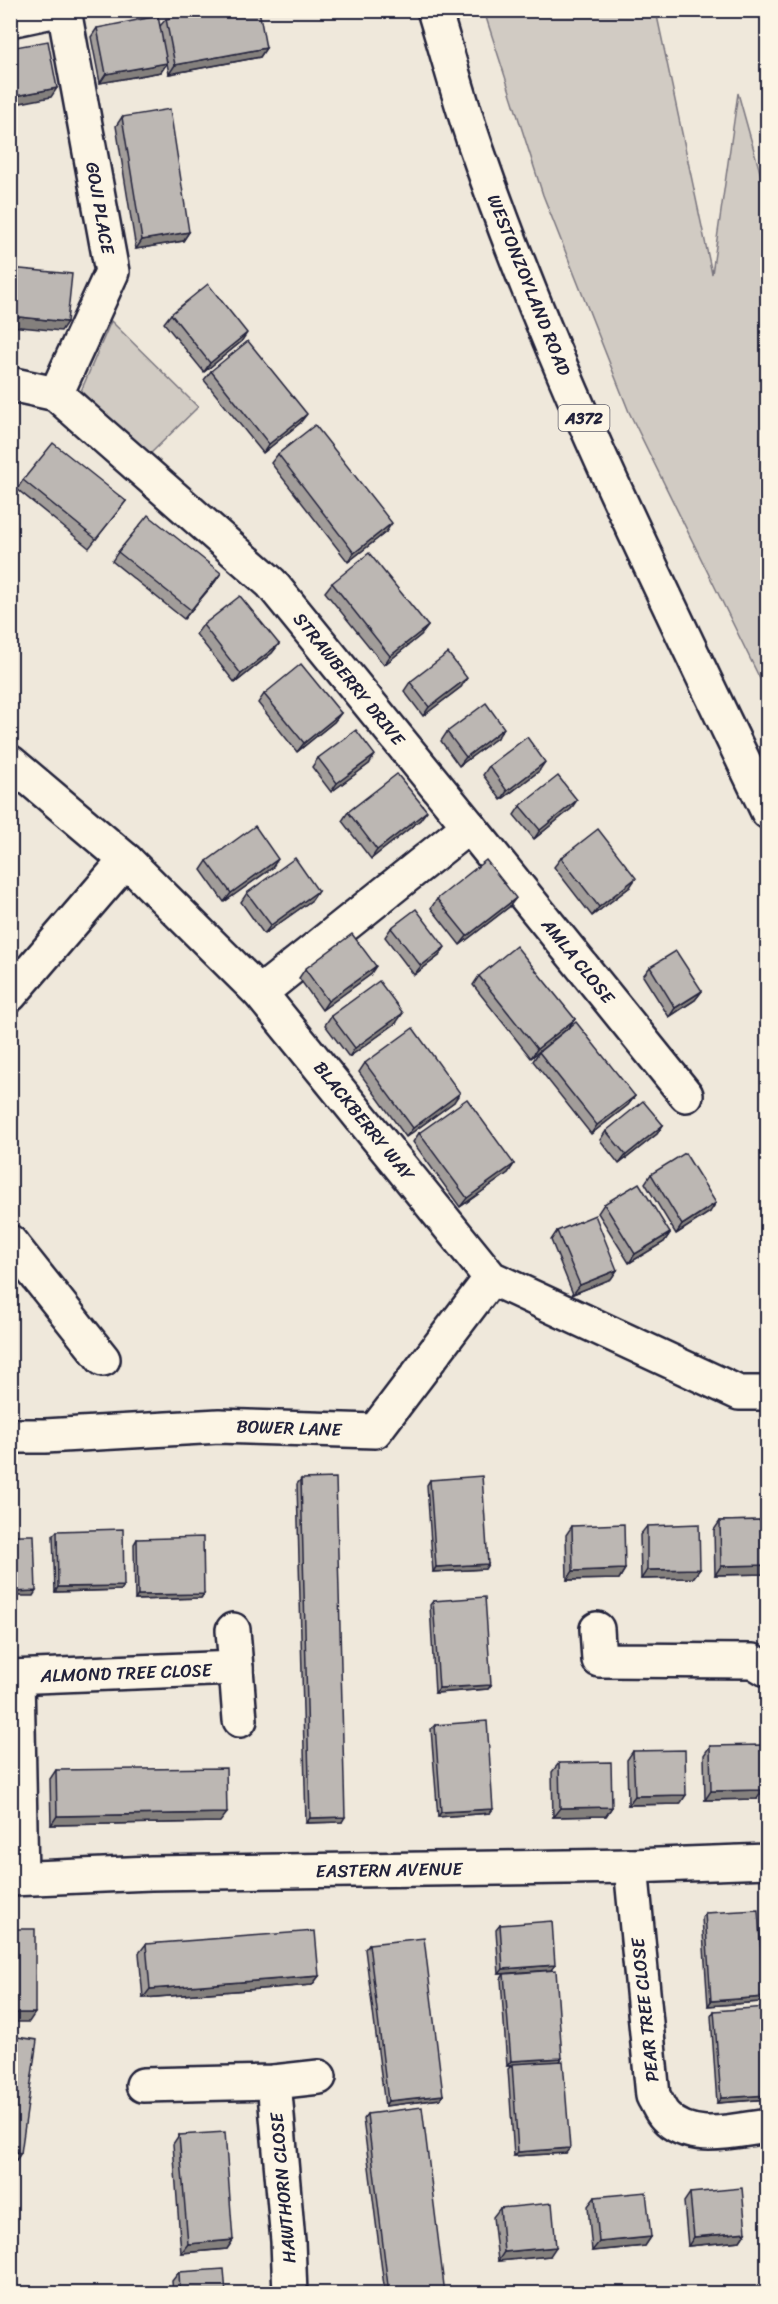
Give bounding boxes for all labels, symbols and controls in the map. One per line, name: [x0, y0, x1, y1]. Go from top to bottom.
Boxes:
street label: GOJI PLACE: [76, 159, 124, 258]
street label: WESTONZOYLAND ROAD: [478, 189, 580, 381]
road number: A372: [558, 405, 610, 431]
street label: STRAWBERRY DRIVE: [285, 605, 414, 754]
street label: AMLA CLOSE: [532, 910, 624, 1012]
street label: BLACKBERRY WAY: [305, 1054, 423, 1189]
street label: BOWER LANE: [236, 1410, 343, 1446]
street label: ALMOND TREE CLOSE: [39, 1654, 213, 1692]
street label: EASTERN AVENUE: [315, 1853, 464, 1887]
street label: PEAR TREE CLOSE: [621, 1936, 668, 2083]
street label: HAWTHORN CLOSE: [260, 2110, 306, 2265]

